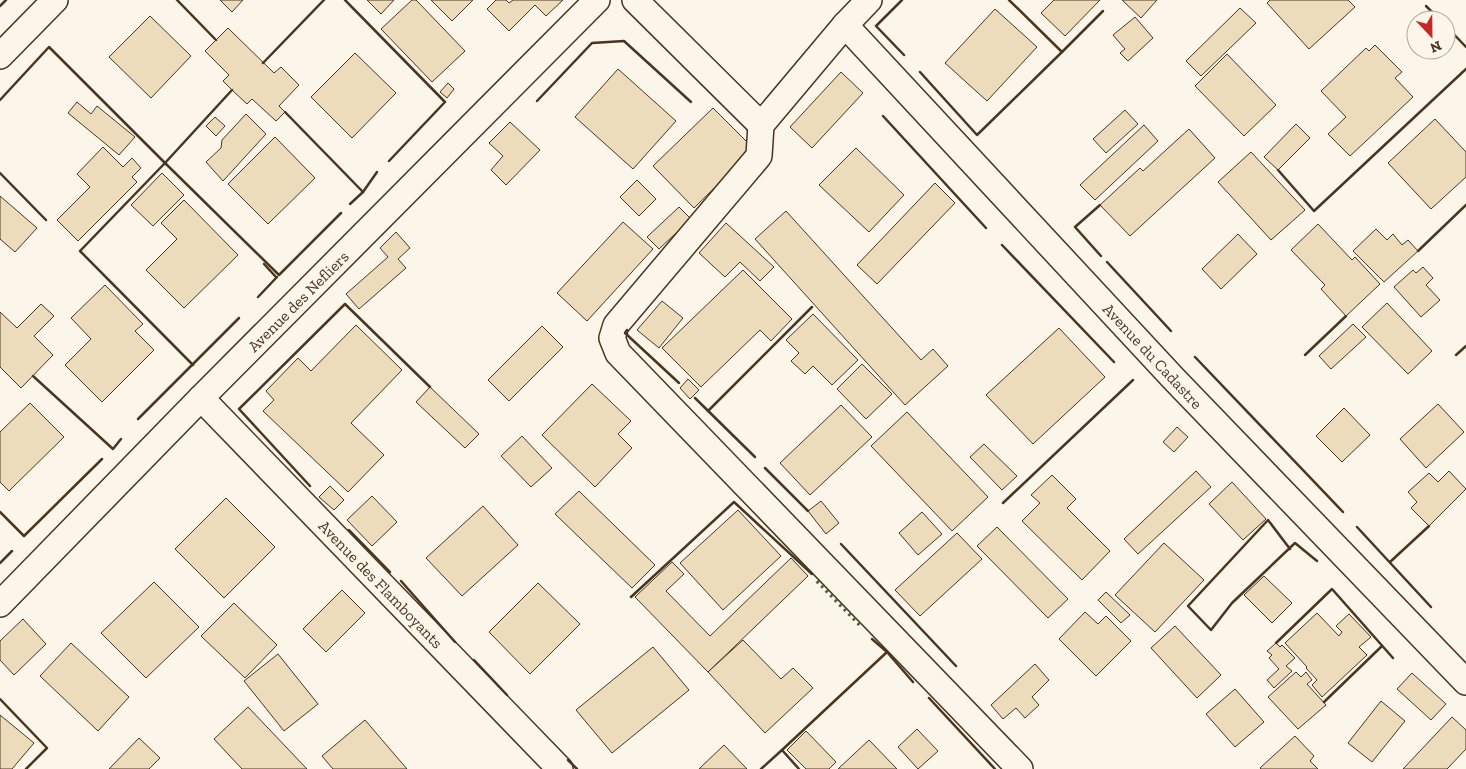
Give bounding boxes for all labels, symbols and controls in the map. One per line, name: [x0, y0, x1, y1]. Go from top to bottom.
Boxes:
north arrow: [1406, 10, 1456, 60]
text: N: [1427, 37, 1444, 57]
street label: Avenue des Nefliers: [244, 247, 353, 356]
street label: Avenue du Cadastre: [1099, 300, 1206, 413]
street label: Avenue des Flamboyants: [315, 516, 447, 652]

